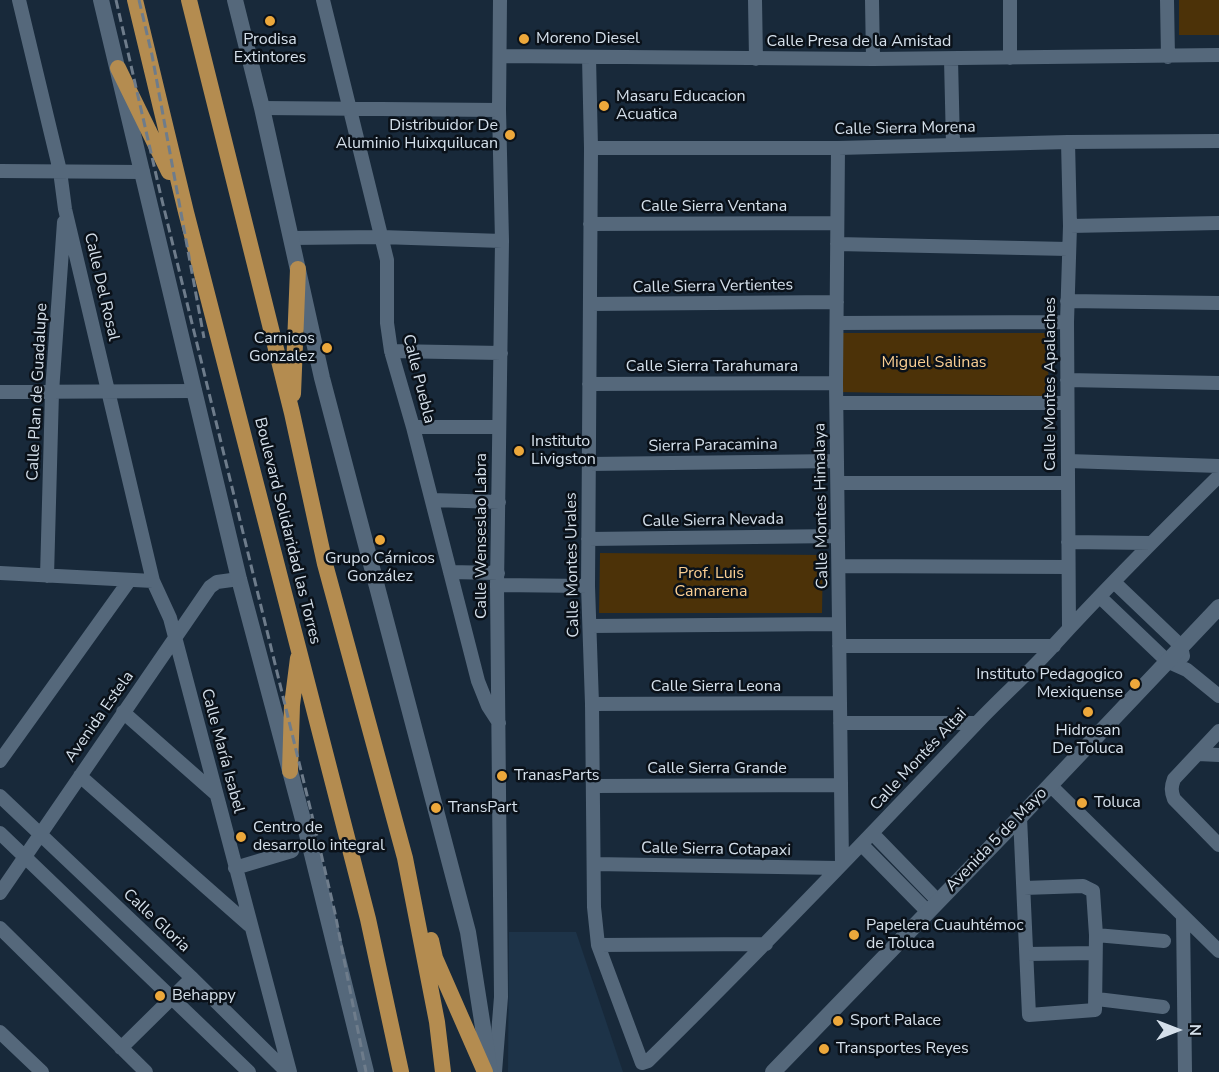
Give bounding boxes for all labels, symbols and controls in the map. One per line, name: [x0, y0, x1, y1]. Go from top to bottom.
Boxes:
marker: Prodisa Extintores: [263, 14, 277, 28]
place label: Moreno Diesel: [536, 29, 640, 49]
place label: Prodisa Extintores: [234, 30, 306, 68]
marker: Moreno Diesel: [517, 32, 531, 46]
street label: Calle Presa de la Amistad: [767, 32, 951, 52]
place label: Masaru Educacion Acuatica: [616, 87, 746, 125]
marker: Masaru Educacion Acuatica: [597, 99, 611, 113]
place label: Distribuidor De Aluminio Huixquilucan: [336, 116, 498, 154]
street label: Calle Sierra Morena: [834, 118, 976, 140]
marker: Distribuidor De Aluminio Huixquilucan: [503, 128, 517, 142]
street label: Calle Sierra Ventana: [641, 197, 787, 217]
street label: Calle Del Rosal: [79, 231, 123, 343]
street label: Calle Sierra Vertientes: [633, 276, 793, 298]
street label: Calle Montes Apalaches: [1041, 297, 1061, 471]
street label: Calle Plan de Guadalupe: [24, 303, 52, 481]
place label: Carnicos Gonzalez: [249, 329, 315, 367]
street label: Calle Puebla: [398, 333, 438, 425]
marker: Carnicos Gonzalez: [320, 341, 334, 355]
park label: Miguel Salinas: [881, 353, 987, 373]
street label: Calle Sierra Tarahumara: [626, 357, 798, 377]
street label: Boulevard Solidaridad las Torres: [250, 416, 324, 646]
street label: Calle Montes Himalaya: [811, 423, 833, 589]
place label: Instituto Livigston: [531, 432, 596, 470]
street label: Sierra Paracamina: [648, 435, 778, 457]
marker: Instituto Livigston: [512, 444, 526, 458]
street label: Calle Wenseslao Labra: [472, 453, 492, 619]
street label: Calle Montes Urales: [562, 492, 584, 638]
street label: Calle Sierra Nevada: [642, 510, 784, 532]
marker: Grupo Cárnicos González: [373, 533, 387, 547]
place label: Grupo Cárnicos González: [325, 549, 435, 587]
park label: Prof. Luis Camarena: [675, 564, 747, 602]
place label: Instituto Pedagogico Mexiquense: [976, 665, 1123, 703]
street label: Avenida Estela: [62, 668, 138, 766]
street label: Calle Sierra Leona: [651, 677, 781, 697]
marker: Instituto Pedagogico Mexiquense: [1128, 677, 1142, 691]
street label: Calle María Isabel: [196, 687, 248, 815]
street label: Calle Montés Altai: [867, 705, 971, 815]
marker: Hidrosan De Toluca: [1081, 705, 1095, 719]
place label: Hidrosan De Toluca: [1052, 721, 1124, 759]
street label: Calle Sierra Grande: [647, 759, 787, 779]
place label: TranasParts: [514, 766, 599, 786]
marker: TranasParts: [495, 769, 509, 783]
street label: Avenida 5 de Mayo: [942, 784, 1052, 896]
place label: Toluca: [1094, 793, 1141, 813]
marker: Toluca: [1075, 796, 1089, 810]
place label: TransPart: [448, 798, 517, 818]
marker: TransPart: [429, 801, 443, 815]
place label: Centro de desarrollo integral: [253, 818, 385, 856]
marker: Centro de desarrollo integral: [234, 830, 248, 844]
street label: Calle Sierra Cotapaxi: [641, 839, 791, 861]
street label: Calle Gloria: [119, 885, 193, 957]
place label: Papelera Cuauhtémoc de Toluca: [866, 916, 1024, 954]
marker: Papelera Cuauhtémoc de Toluca: [847, 928, 861, 942]
place label: Behappy: [172, 986, 236, 1006]
marker: Behappy: [153, 989, 167, 1003]
north arrow: [1147, 1000, 1207, 1060]
place label: Sport Palace: [850, 1011, 941, 1031]
marker: Sport Palace: [831, 1014, 845, 1028]
text: N: [1184, 1024, 1206, 1036]
place label: Transportes Reyes: [836, 1039, 969, 1059]
marker: Transportes Reyes: [817, 1042, 831, 1056]

